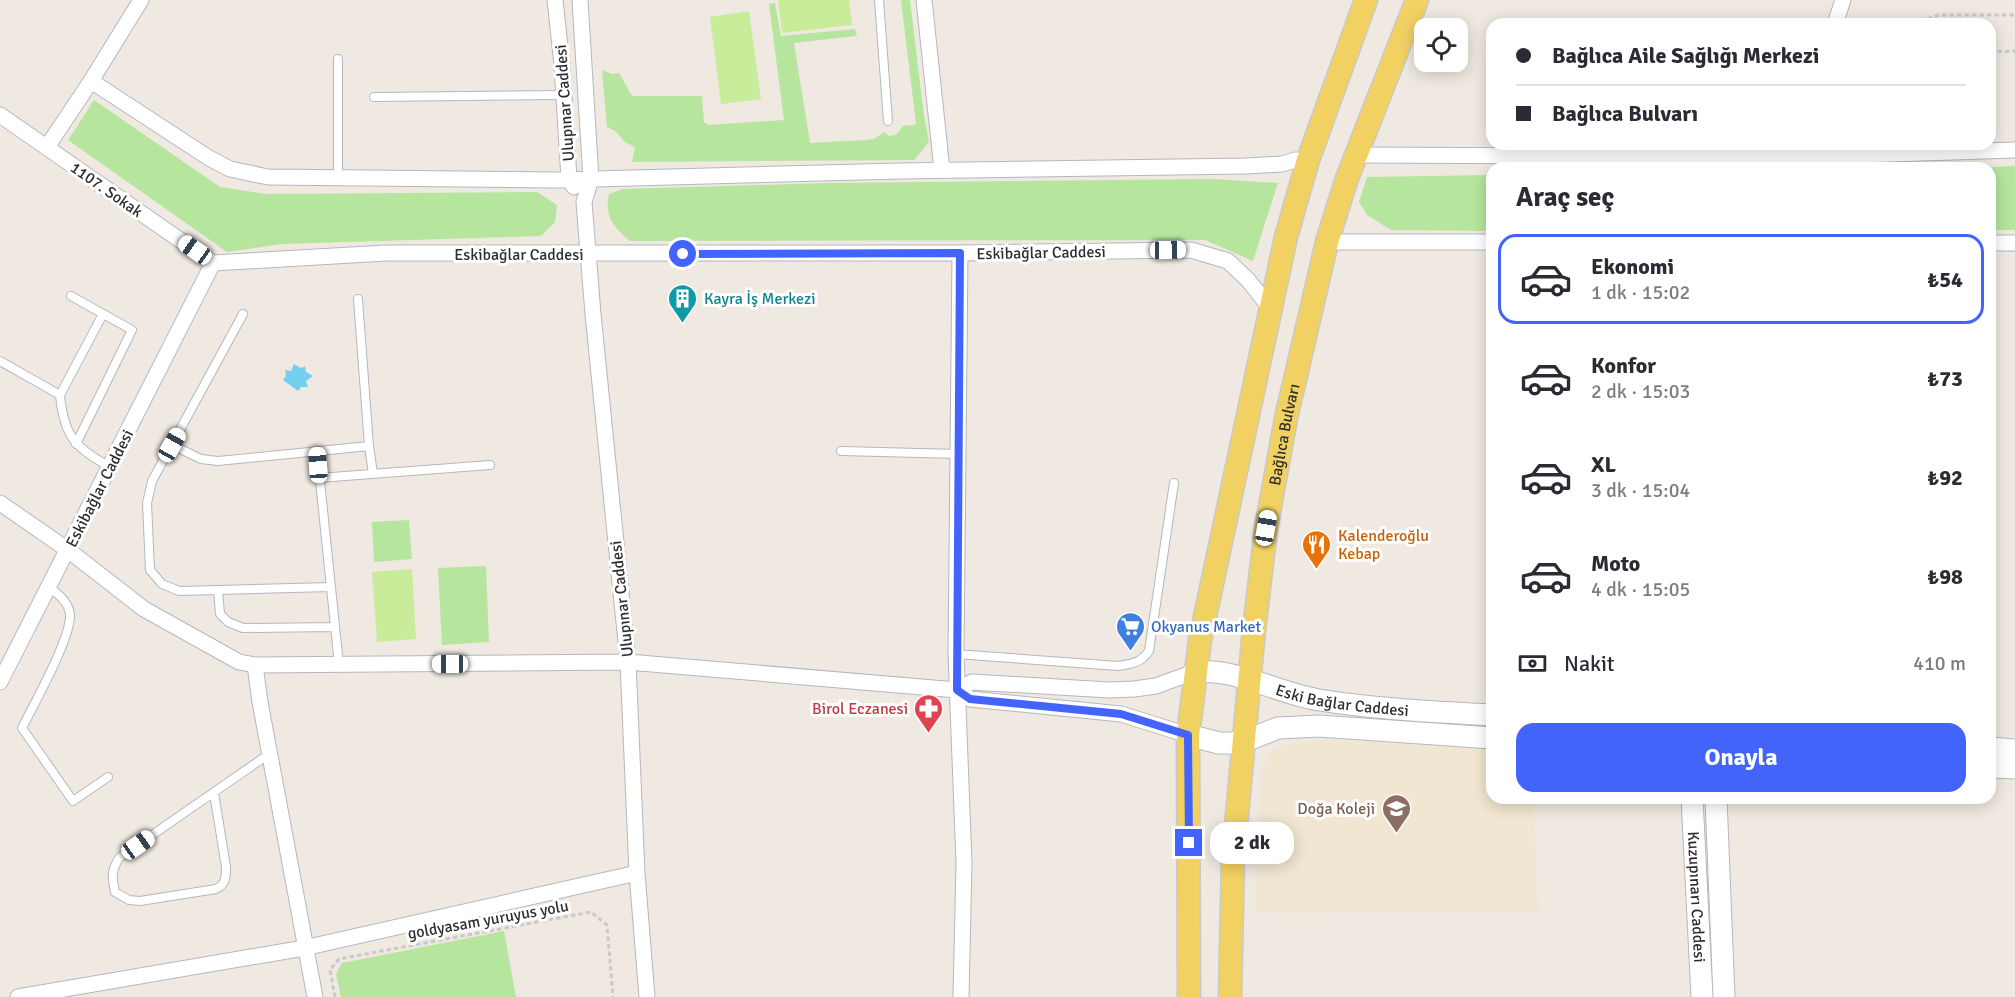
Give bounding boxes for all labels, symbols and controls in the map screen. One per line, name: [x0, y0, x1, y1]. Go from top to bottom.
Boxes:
map controls: [1414, 18, 1468, 72]
button: locate: [1414, 18, 1468, 72]
text: Bağlıca Aile Sağlığı Merkezi: [1552, 42, 1819, 69]
street label: Ulupınar Caddesi: [551, 44, 579, 162]
text: Bağlıca Bulvarı: [1552, 100, 1698, 127]
street label: 1107. Sokak: [66, 158, 146, 222]
text: Araç seç: [1516, 181, 1614, 214]
car: [175, 232, 215, 268]
route start: [669, 240, 696, 267]
car: [1150, 241, 1186, 259]
street label: Eskibağlar Caddesi: [976, 242, 1106, 264]
street label: Eskibağlar Caddesi: [454, 245, 584, 265]
icon: car: [1519, 252, 1573, 306]
text: Ekonomi: [1591, 253, 1674, 280]
text: ₺54: [1927, 266, 1963, 293]
text: 1 dk · 15:02: [1591, 280, 1690, 305]
building icon: Kayra İş Merkezi: [667, 282, 699, 324]
place label: Kayra İş Merkezi: [704, 289, 816, 309]
icon: car: [1519, 351, 1573, 405]
text: Konfor: [1591, 352, 1656, 379]
text: ₺73: [1927, 365, 1963, 392]
text: 2 dk · 15:03: [1591, 379, 1690, 404]
street label: Bağlıca Bulvarı: [1265, 382, 1305, 487]
car: [155, 425, 189, 465]
street label: Eskibağlar Caddesi: [62, 426, 138, 551]
car: [308, 446, 328, 484]
icon: car: [1519, 450, 1573, 504]
text: XL: [1591, 451, 1616, 478]
text: ₺92: [1927, 464, 1963, 491]
text: 3 dk · 15:04: [1591, 478, 1690, 503]
car: [1254, 509, 1278, 547]
place label: Kalenderoğlu Kebap: [1338, 526, 1429, 564]
restaurant icon: Kalenderoğlu Kebap: [1301, 528, 1333, 570]
street label: Ulupınar Caddesi: [606, 540, 638, 658]
icon: car: [1519, 549, 1573, 603]
text: Moto: [1591, 550, 1640, 577]
text: ₺98: [1927, 563, 1963, 590]
text: 4 dk · 15:05: [1591, 577, 1690, 602]
supermarket icon: Okyanus Market: [1114, 610, 1146, 652]
place label: Okyanus Market: [1151, 617, 1262, 637]
icon: cash: [1516, 647, 1549, 680]
text: Nakit: [1564, 650, 1615, 677]
text: 410 m: [1913, 651, 1966, 676]
car: [432, 655, 468, 673]
street label: Eski Bağlar Caddesi: [1273, 680, 1409, 721]
pharmacy icon: Birol Eczanesi: [913, 692, 945, 734]
place label: Birol Eczanesi: [812, 699, 908, 719]
button: Onayla: [1516, 723, 1966, 792]
school or university icon: Doğa Koleji: [1380, 792, 1412, 834]
place label: Doğa Koleji: [1297, 799, 1375, 819]
callout: 2 dk: [1210, 822, 1294, 864]
car: [118, 827, 158, 863]
route end: [1175, 829, 1202, 856]
text: 2 dk: [1234, 830, 1270, 855]
street label: Kuzupınarı Caddesi: [1683, 831, 1709, 963]
street label: goldyasam yuruyus yolu: [406, 896, 570, 944]

